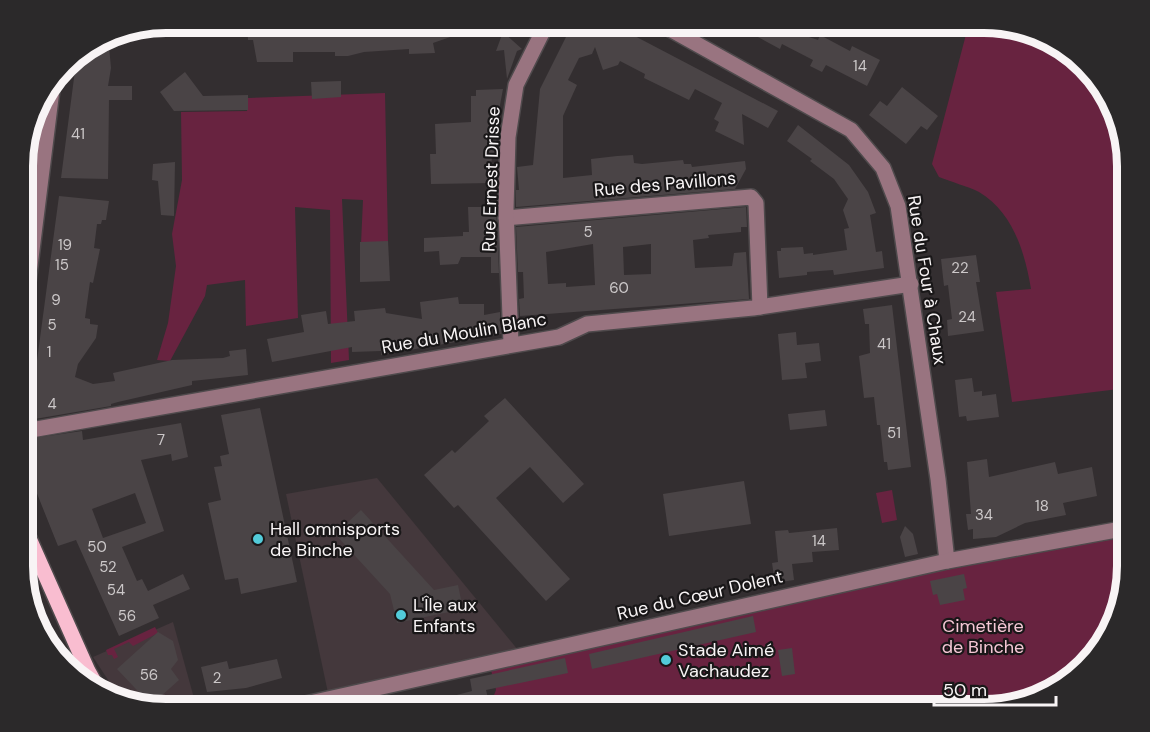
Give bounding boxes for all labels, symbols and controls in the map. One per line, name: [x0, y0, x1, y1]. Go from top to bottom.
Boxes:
house number: 14: [853, 56, 867, 76]
street label: Rue Ernest Drisse: [476, 106, 506, 252]
house number: 41: [71, 124, 85, 144]
street label: Rue des Pavillons: [593, 166, 737, 202]
street label: Rue du Four à Chaux: [902, 194, 952, 366]
house number: 5: [583, 222, 593, 242]
house number: 19: [58, 235, 72, 255]
house number: 15: [55, 255, 69, 275]
house number: 22: [951, 258, 969, 278]
house number: 60: [609, 278, 629, 298]
house number: 9: [51, 290, 61, 310]
street label: Rue du Moulin Blanc: [380, 307, 548, 359]
house number: 24: [958, 307, 976, 327]
house number: 5: [47, 315, 57, 335]
house number: 41: [877, 334, 891, 354]
house number: 1: [47, 342, 51, 362]
house number: 4: [47, 394, 57, 414]
house number: 51: [887, 423, 901, 443]
house number: 7: [157, 430, 165, 450]
house number: 18: [1035, 496, 1049, 516]
house number: 34: [975, 505, 993, 525]
place label: Hall omnisports de Binche: [270, 517, 400, 562]
house number: 14: [812, 531, 826, 551]
marker: Hall omnisports de Binche: [251, 532, 265, 546]
house number: 50: [87, 537, 107, 557]
house number: 52: [99, 557, 117, 577]
street label: Rue du Cœur Dolent: [615, 564, 785, 626]
house number: 54: [107, 580, 125, 600]
place label: L'Île aux Enfants: [413, 593, 477, 638]
house number: 56: [118, 606, 136, 626]
marker: L'Île aux Enfants: [394, 608, 408, 622]
park label: Cimetière de Binche: [942, 614, 1024, 659]
place label: Stade Aimé Vachaudez: [678, 638, 774, 683]
marker: Stade Aimé Vachaudez: [659, 653, 673, 667]
house number: 56: [140, 665, 158, 685]
house number: 2: [213, 668, 221, 688]
scale bar: [934, 669, 1056, 707]
text: 50 m: [943, 678, 987, 702]

